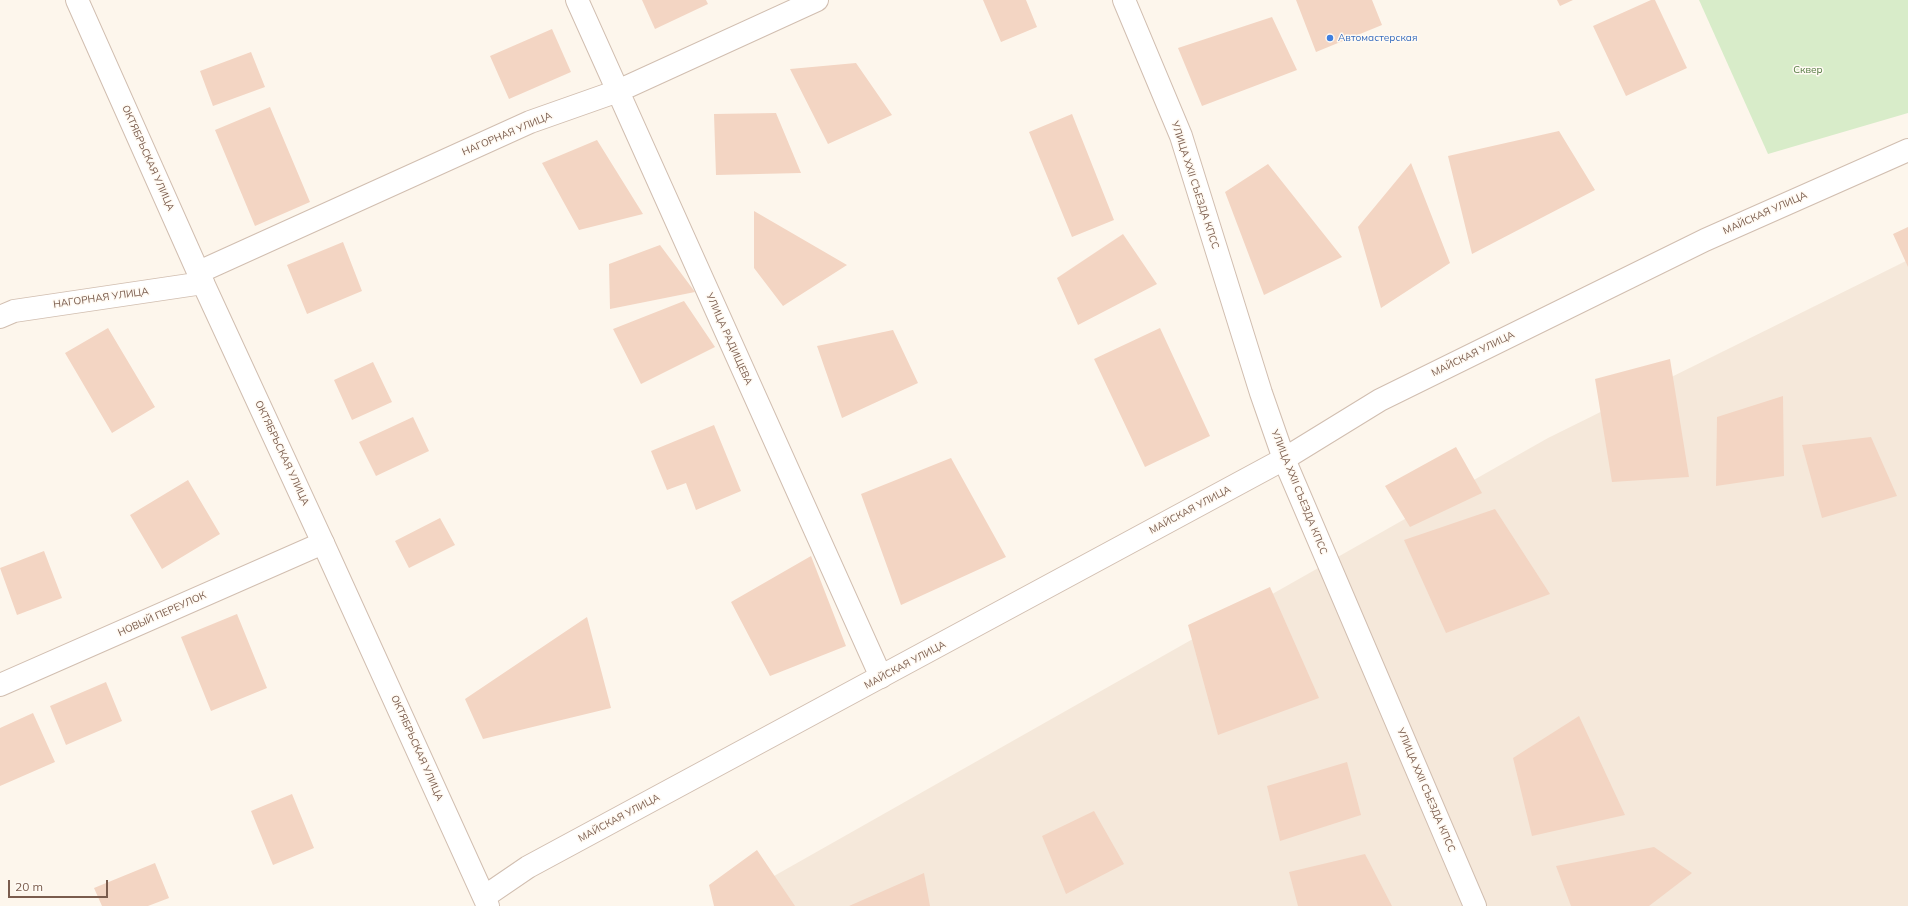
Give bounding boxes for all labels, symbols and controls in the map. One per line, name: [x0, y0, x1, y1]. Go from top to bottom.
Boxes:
place label: Автомастерская: [1338, 32, 1417, 44]
marker: Автомастерская: [1325, 33, 1335, 43]
park label: Сквер: [1793, 64, 1823, 76]
street label: ОКТЯБРЬСКАЯ УЛИЦА: [119, 103, 177, 213]
street label: НАГОРНАЯ УЛИЦА: [460, 110, 554, 158]
street label: УЛИЦА XXII СЪЕЗДА КПСС: [1169, 120, 1221, 250]
street label: МАЙСКАЯ УЛИЦА: [1721, 189, 1809, 237]
street label: НАГОРНАЯ УЛИЦА: [52, 285, 150, 311]
street label: УЛИЦА РАДИЩЕВА: [703, 291, 755, 387]
street label: МАЙСКАЯ УЛИЦА: [1430, 329, 1516, 379]
street label: ОКТЯБРЬСКАЯ УЛИЦА: [252, 399, 312, 507]
street label: УЛИЦА XXII СЪЕЗДА КПСС: [1268, 428, 1330, 556]
street label: МАЙСКАЯ УЛИЦА: [1147, 483, 1233, 537]
street label: НОВЫЙ ПЕРЕУЛОК: [116, 589, 208, 639]
street label: МАЙСКАЯ УЛИЦА: [862, 638, 948, 692]
street label: ОКТЯБРЬСКАЯ УЛИЦА: [388, 693, 446, 803]
street label: УЛИЦА XXII СЪЕЗДА КПСС: [1394, 726, 1458, 854]
street label: МАЙСКАЯ УЛИЦА: [576, 791, 662, 845]
scale bar: [10, 872, 110, 898]
text: 20 m: [15, 879, 43, 894]

